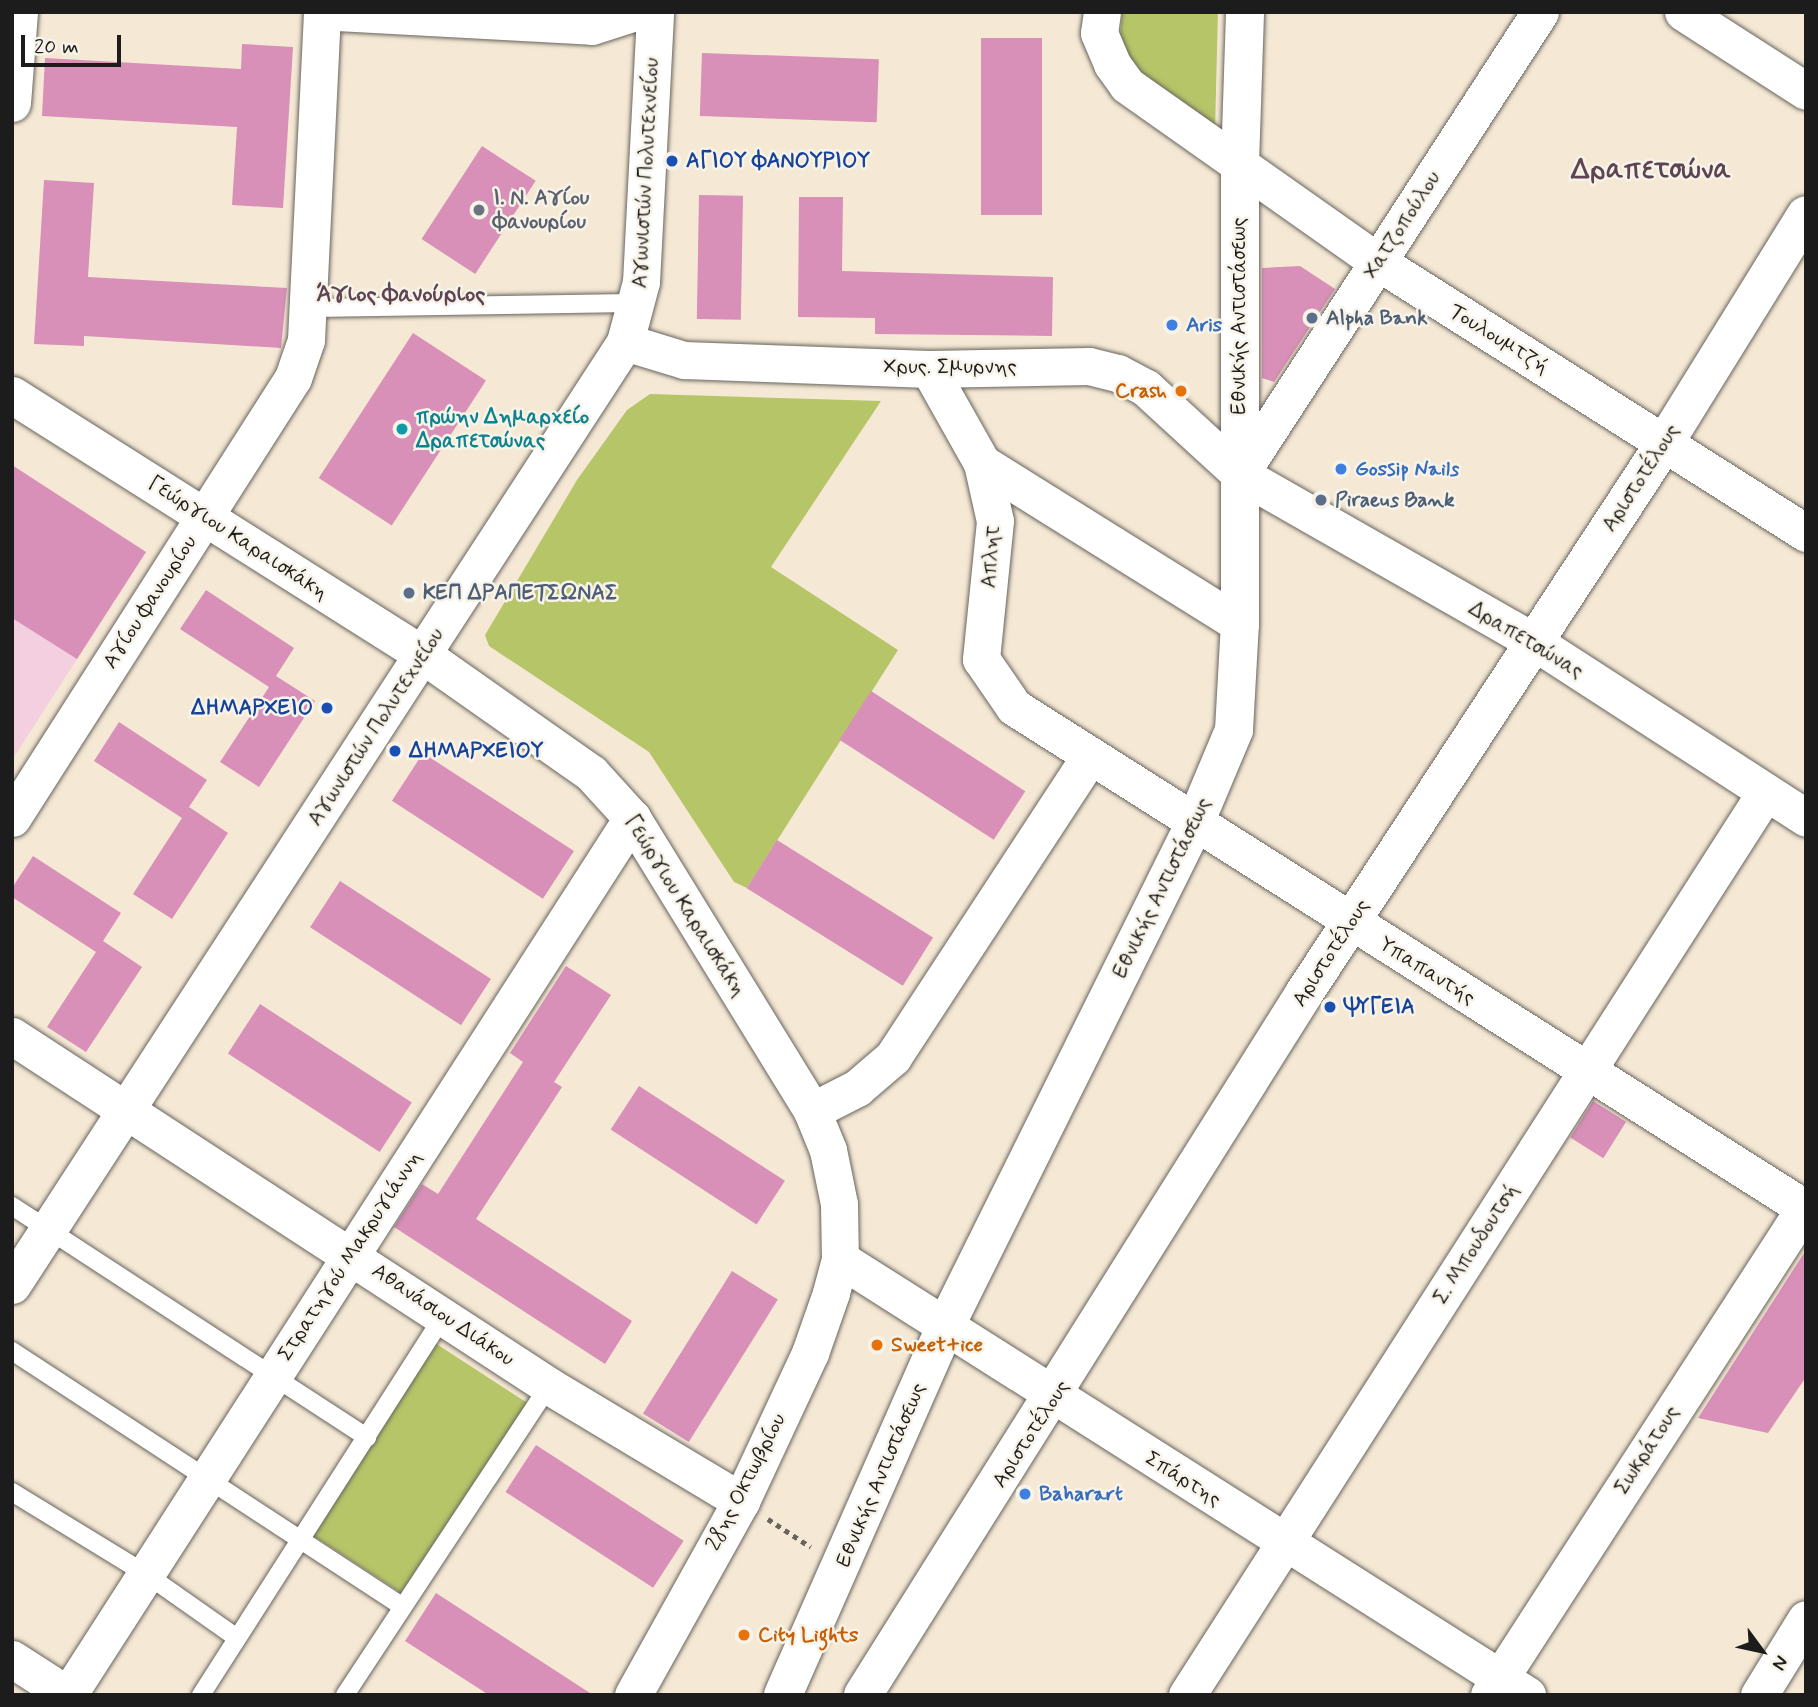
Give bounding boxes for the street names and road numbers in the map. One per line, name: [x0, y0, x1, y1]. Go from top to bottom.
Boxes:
street label: Αγωνιστών Πολυτεχνείου: [627, 57, 665, 289]
street label: Χατζοπούλου: [1358, 167, 1446, 283]
street label: Εθνικής Αντιστάσεως: [1226, 217, 1252, 415]
street label: Τουλουμτζή: [1445, 298, 1553, 380]
street label: Χρυς. Σμυρνης: [883, 354, 1017, 380]
street label: Αριστοτέλους: [1597, 419, 1685, 537]
street label: Γεώργιου Καραισκάκη: [143, 470, 333, 606]
street label: Απλητ: [976, 525, 1006, 589]
street label: Αγίου Φανουρίου: [98, 531, 202, 673]
street label: Δραπετσώνας: [1464, 596, 1588, 684]
street label: Αγωνιστών Πολυτεχνείου: [303, 623, 449, 831]
street label: Εθνικής Αντιστάσεως: [1107, 794, 1217, 982]
street label: Γεώργιου Καραισκάκη: [619, 810, 751, 1002]
street label: Αριστοτέλους: [1287, 894, 1375, 1012]
street label: Υπαπαντής: [1374, 931, 1480, 1011]
street label: Στρατηγού Μακρυγιάννη: [273, 1146, 427, 1366]
street label: Σ. Μπουδουτσή: [1428, 1179, 1524, 1309]
street label: Αθανάσιου Διάκου: [367, 1258, 519, 1372]
street label: Αριστοτέλους: [987, 1375, 1075, 1493]
street label: Εθνικής Αντιστάσεως: [831, 1379, 931, 1571]
street label: Σωκράτους: [1609, 1401, 1685, 1499]
street label: 28ης Οκτωβρίου: [701, 1409, 791, 1555]
street label: Σπάρτης: [1140, 1446, 1226, 1512]

